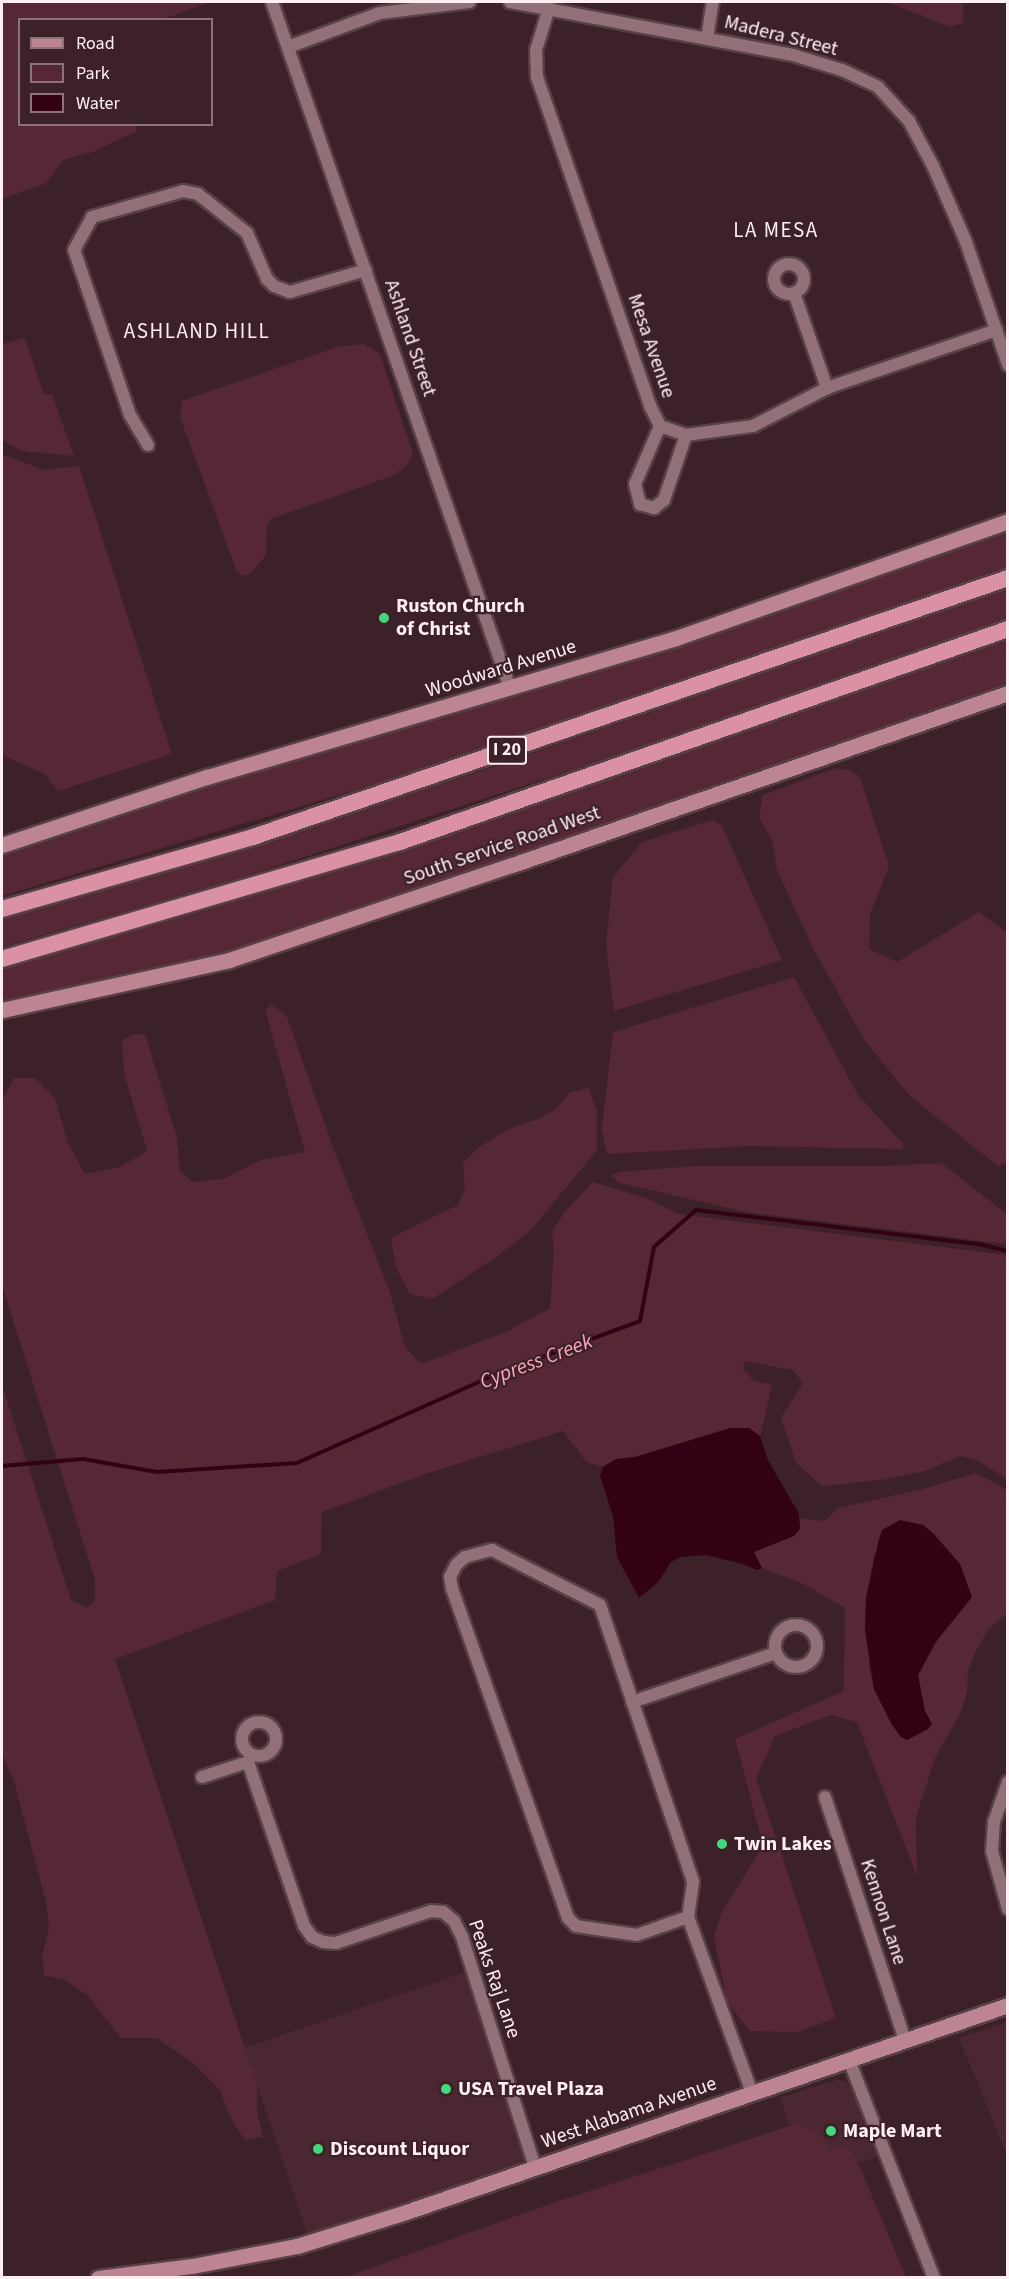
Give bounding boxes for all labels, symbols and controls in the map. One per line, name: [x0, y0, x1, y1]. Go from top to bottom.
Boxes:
street label: Madera Street: [722, 10, 840, 62]
legend: [18, 18, 213, 126]
text: Road: [76, 31, 115, 56]
text: Park: [76, 61, 110, 86]
text: Water: [76, 91, 120, 116]
district label: LA MESA: [733, 217, 819, 243]
street label: Ashland Street: [379, 276, 441, 400]
street label: Mesa Avenue: [622, 291, 680, 401]
district label: ASHLAND HILL: [124, 318, 270, 344]
place label: Ruston Church of Christ: [396, 594, 525, 641]
marker: Ruston Church of Christ: [377, 611, 391, 625]
street label: Woodward Avenue: [423, 635, 579, 703]
road number: I 20: [486, 735, 528, 765]
street label: South Service Road West: [401, 801, 603, 891]
water label: Cypress Creek: [476, 1328, 596, 1394]
place label: Twin Lakes: [734, 1832, 832, 1856]
marker: Twin Lakes: [715, 1837, 729, 1851]
street label: Kennon Lane: [855, 1856, 911, 1968]
street label: Peaks Raj Lane: [462, 1917, 526, 2041]
street label: West Alabama Avenue: [538, 2072, 720, 2154]
place label: USA Travel Plaza: [458, 2077, 604, 2101]
marker: USA Travel Plaza: [439, 2082, 453, 2096]
place label: Maple Mart: [843, 2119, 942, 2143]
marker: Maple Mart: [824, 2124, 838, 2138]
place label: Discount Liquor: [330, 2137, 469, 2161]
marker: Discount Liquor: [311, 2142, 325, 2156]

